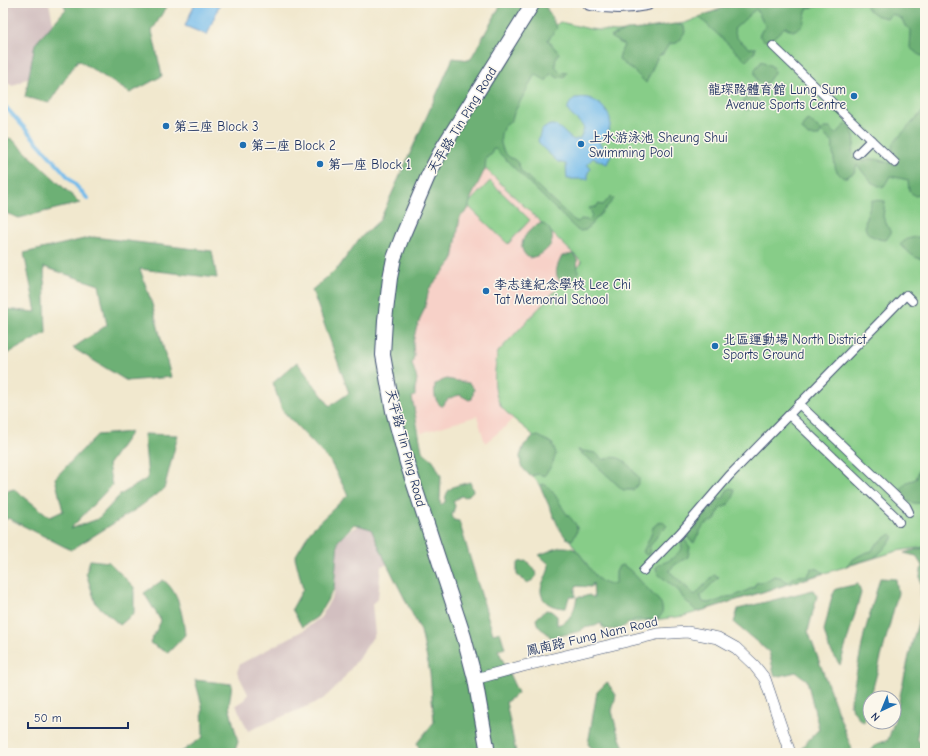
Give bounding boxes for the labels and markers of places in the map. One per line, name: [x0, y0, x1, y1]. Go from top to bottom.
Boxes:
place label: 龍琛路體育館 Lung Sum Avenue Sports Centre: [708, 82, 846, 112]
marker: 龍琛路體育館 Lung Sum Avenue Sports Centre: [849, 91, 859, 101]
place label: 第三座 Block 3: [174, 119, 259, 134]
marker: 第三座 Block 3: [161, 121, 171, 131]
place label: 上水游泳池 Sheung Shui Swimming Pool: [589, 130, 728, 160]
place label: 第二座 Block 2: [251, 138, 336, 153]
marker: 上水游泳池 Sheung Shui Swimming Pool: [576, 139, 586, 149]
marker: 第二座 Block 2: [238, 140, 248, 150]
place label: 第一座 Block 1: [328, 157, 411, 172]
marker: 第一座 Block 1: [315, 159, 325, 169]
place label: 李志達紀念學校 Lee Chi Tat Memorial School: [494, 277, 631, 307]
marker: 李志達紀念學校 Lee Chi Tat Memorial School: [481, 286, 491, 296]
place label: 北區運動場 North District Sports Ground: [723, 332, 868, 362]
marker: 北區運動場 North District Sports Ground: [710, 341, 720, 351]

